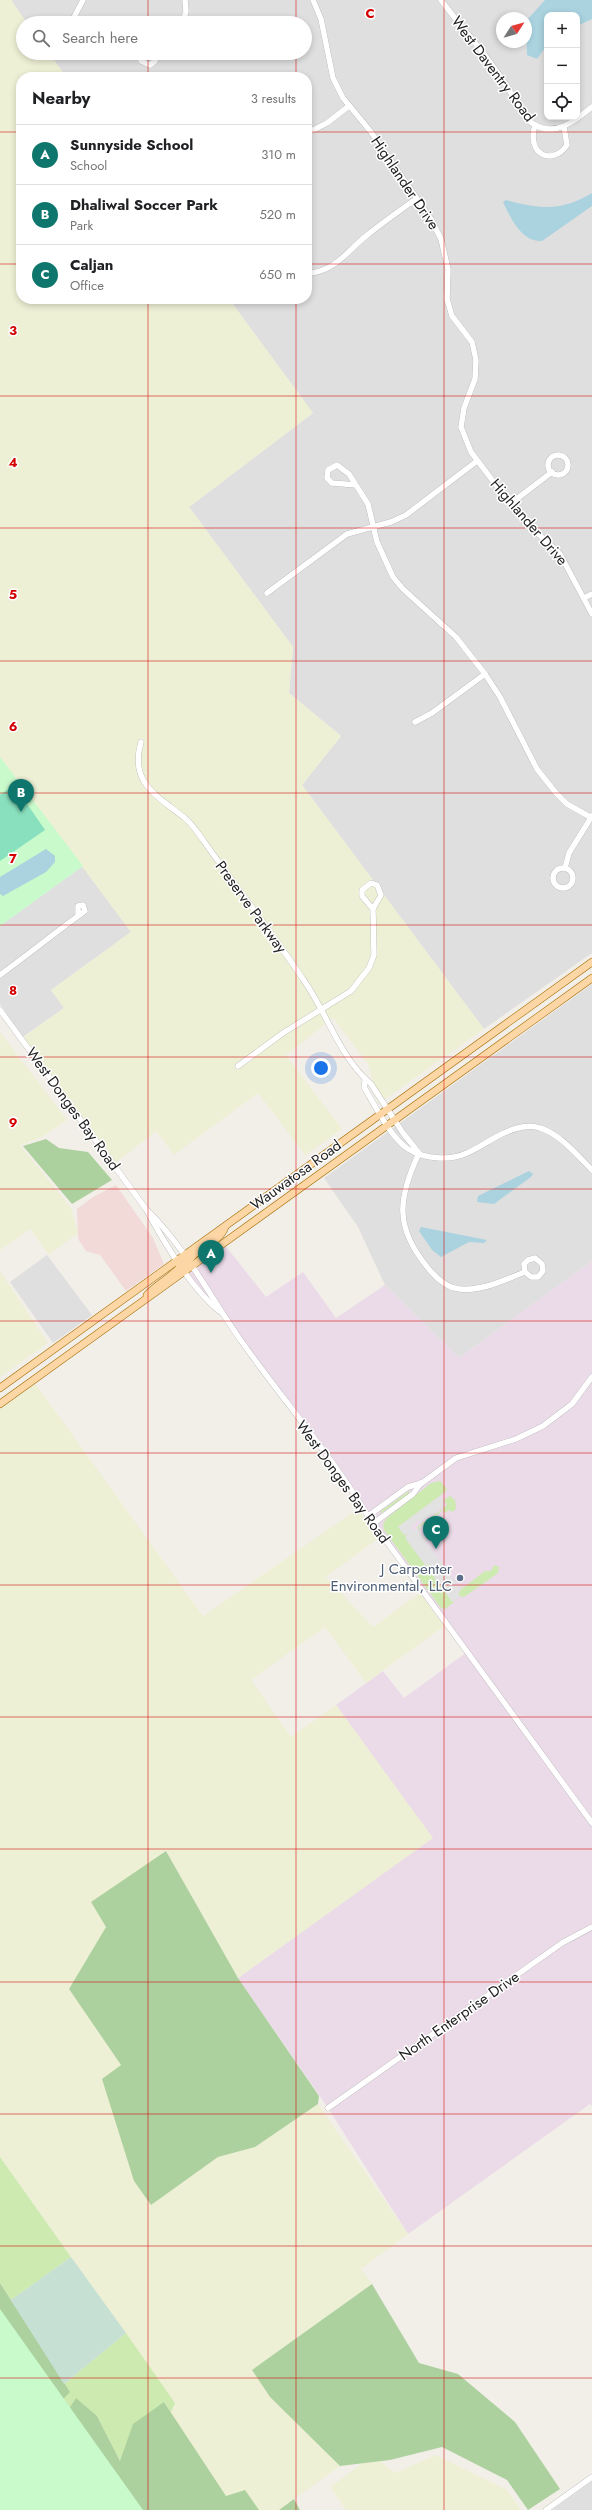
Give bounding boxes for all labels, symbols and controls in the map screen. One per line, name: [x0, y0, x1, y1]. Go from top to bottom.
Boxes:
text: C: [365, 4, 375, 23]
street label: West Daventry Road: [446, 11, 540, 127]
north arrow: [496, 12, 532, 48]
map controls: [544, 12, 580, 120]
button: +: [544, 12, 580, 48]
search box: [16, 16, 312, 60]
icon: search: [30, 27, 52, 49]
text: Search here: [62, 27, 138, 49]
button: −: [544, 48, 580, 84]
button: locate: [544, 84, 580, 120]
text: Nearby: [32, 86, 90, 110]
text: 3 results: [251, 89, 296, 108]
street label: Highlander Drive: [365, 132, 445, 235]
text: Sunnyside School: [70, 134, 193, 156]
text: A: [40, 145, 50, 164]
text: 310 m: [261, 145, 296, 164]
text: School: [70, 156, 107, 175]
text: Dhaliwal Soccer Park: [70, 194, 218, 216]
text: B: [41, 205, 49, 224]
text: 520 m: [259, 205, 296, 224]
text: Park: [70, 216, 93, 235]
text: Caljan: [70, 254, 113, 276]
text: C: [40, 265, 50, 284]
text: 650 m: [259, 265, 296, 284]
text: Office: [70, 276, 104, 295]
text: 3: [9, 321, 17, 340]
text: 4: [8, 453, 18, 472]
street label: Highlander Drive: [485, 474, 573, 571]
text: 5: [9, 585, 17, 604]
text: 6: [9, 717, 18, 736]
pin: B: [8, 779, 34, 812]
text: 7: [9, 849, 17, 868]
street label: Preserve Parkway: [210, 856, 292, 958]
text: 8: [9, 981, 17, 1000]
street label: West Donges Bay Road: [21, 1043, 125, 1175]
your location: [311, 1058, 331, 1078]
text: 9: [9, 1113, 18, 1132]
street label: Wauwatosa Road: [246, 1134, 346, 1216]
pin: A: [198, 1240, 224, 1273]
street label: West Donges Bay Road: [291, 1416, 395, 1548]
pin: C: [423, 1516, 449, 1549]
place label: J Carpenter Environmental, LLC: [330, 1558, 453, 1597]
marker: J Carpenter Environmental, LLC: [455, 1573, 465, 1583]
street label: North Enterprise Drive: [394, 1966, 524, 2066]

